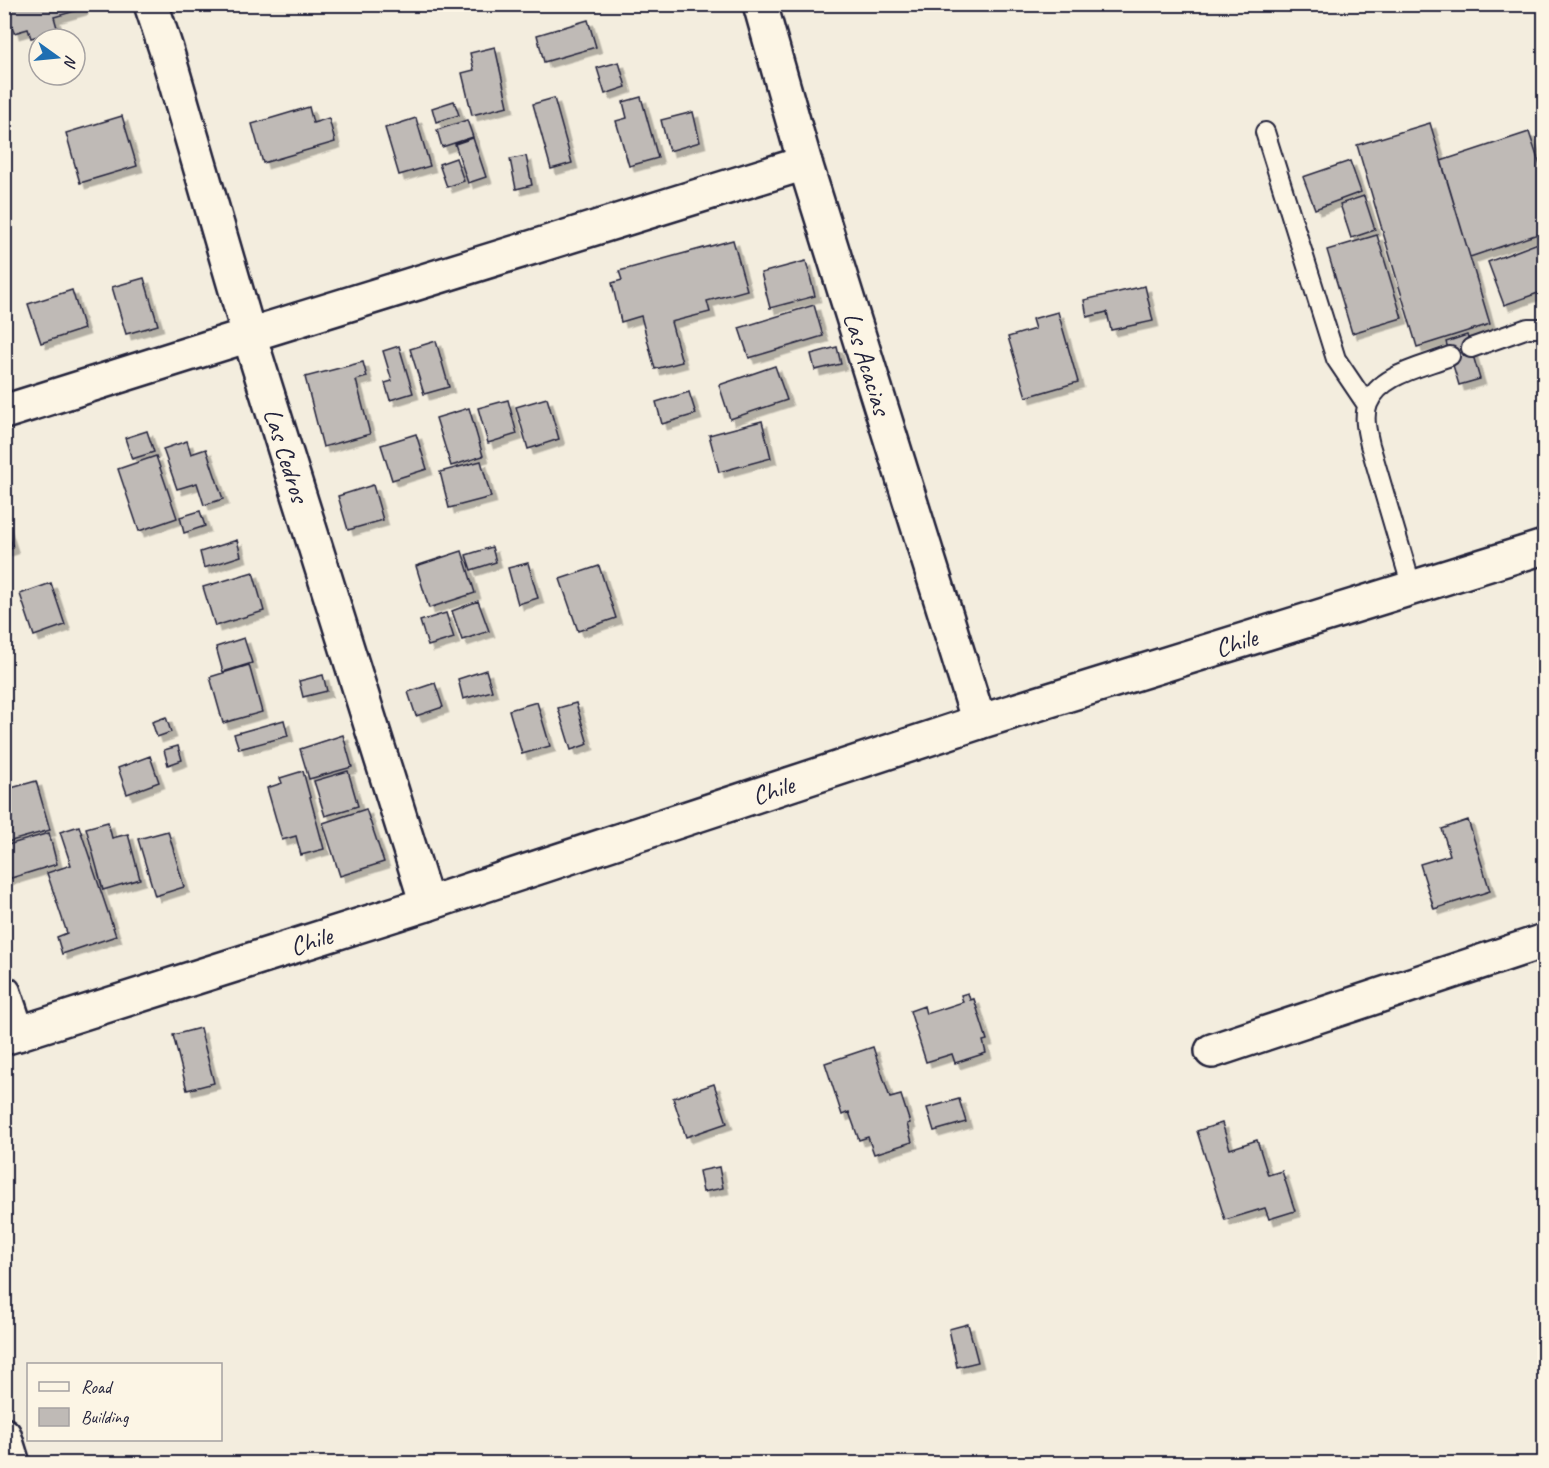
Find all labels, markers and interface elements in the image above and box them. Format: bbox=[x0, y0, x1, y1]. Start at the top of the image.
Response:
north arrow bbox=[27, 27, 87, 87]
text: N bbox=[59, 53, 81, 71]
street label: Las Acacias bbox=[836, 308, 899, 420]
street label: Las Cedros bbox=[256, 404, 317, 508]
street label: Chile bbox=[1211, 620, 1262, 664]
street label: Chile bbox=[748, 767, 800, 812]
street label: Chile bbox=[286, 918, 337, 963]
legend bbox=[27, 1363, 222, 1441]
text: Road bbox=[81, 1376, 114, 1398]
text: Building bbox=[81, 1406, 130, 1428]

